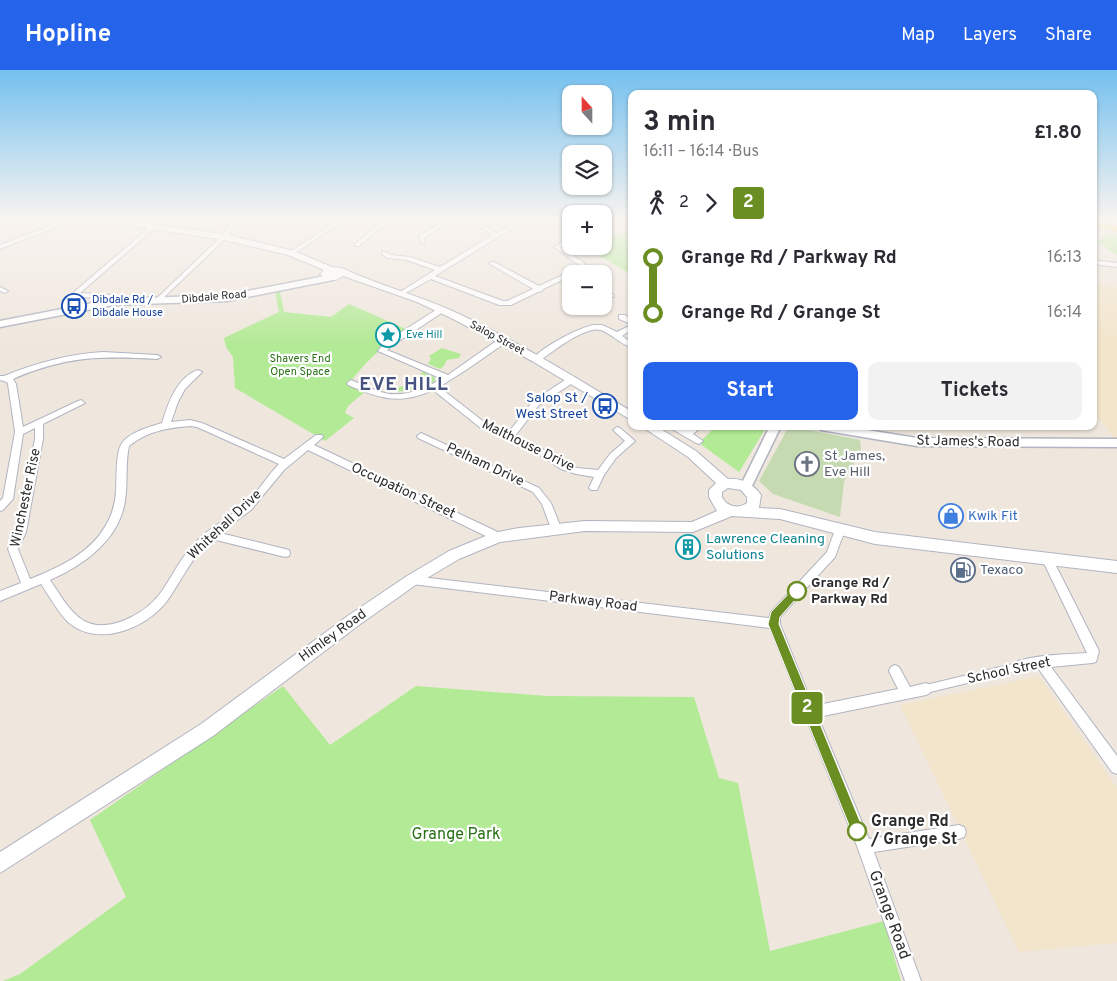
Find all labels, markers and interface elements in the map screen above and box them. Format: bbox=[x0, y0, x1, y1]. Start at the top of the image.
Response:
text: Hopline bbox=[25, 20, 111, 50]
text: Map bbox=[901, 24, 935, 47]
text: Layers bbox=[963, 24, 1017, 47]
text: Share bbox=[1045, 24, 1092, 47]
north arrow bbox=[562, 85, 612, 135]
map controls bbox=[562, 85, 612, 315]
text: 3 min bbox=[643, 105, 716, 141]
text: £1.80 bbox=[1034, 121, 1082, 145]
text: 16:11 – 16:14 · Bus bbox=[643, 142, 759, 162]
button: layers bbox=[562, 145, 612, 195]
icon: walk bbox=[643, 189, 671, 217]
icon: forward bbox=[697, 189, 725, 217]
text: 2 bbox=[743, 191, 754, 214]
text: 2 bbox=[679, 193, 689, 213]
button: + bbox=[562, 205, 612, 255]
text: Grange Rd / Parkway Rd bbox=[681, 246, 897, 270]
text: 16:13 bbox=[1047, 248, 1082, 268]
button: − bbox=[562, 265, 612, 315]
street label: Dibdale Road bbox=[181, 287, 247, 307]
bus stop icon: Dibdale Rd / Dibdale House bbox=[61, 293, 87, 319]
place label: Dibdale Rd / Dibdale House bbox=[92, 293, 163, 320]
text: Grange Rd / Grange St bbox=[681, 301, 880, 325]
text: 16:14 bbox=[1047, 303, 1082, 323]
street label: Salop Street bbox=[467, 318, 527, 358]
place icon: Eve Hill bbox=[375, 322, 401, 348]
place label: Eve Hill bbox=[406, 328, 442, 342]
park label: Shavers End Open Space bbox=[269, 352, 331, 379]
button: Start bbox=[643, 362, 858, 420]
button: Tickets bbox=[868, 362, 1082, 420]
district label: EVE HILL bbox=[359, 373, 449, 397]
place label: Salop St / West Street bbox=[516, 390, 588, 423]
bus stop icon: Salop St / West Street bbox=[592, 393, 618, 419]
street label: Malthouse Drive bbox=[479, 416, 577, 476]
street label: St James's Road bbox=[916, 433, 1020, 451]
street label: Pelham Drive bbox=[443, 440, 527, 490]
street label: Winchester Rise bbox=[7, 447, 45, 549]
place label: St James, Eve Hill bbox=[824, 448, 885, 481]
church icon: St James, Eve Hill bbox=[794, 451, 820, 477]
street label: Occupation Street bbox=[348, 459, 458, 523]
street label: Whitehall Drive bbox=[184, 486, 266, 564]
shop icon: Kwik Fit bbox=[938, 503, 964, 529]
place label: Kwik Fit bbox=[968, 508, 1018, 525]
place label: Lawrence Cleaning Solutions bbox=[706, 531, 825, 564]
building icon: Lawrence Cleaning Solutions bbox=[675, 534, 701, 560]
fuel station icon: Texaco bbox=[950, 557, 976, 583]
place label: Texaco bbox=[980, 562, 1024, 579]
place label: Grange Rd / Parkway Rd bbox=[811, 575, 890, 608]
marker: Grange Rd / Parkway Rd bbox=[787, 581, 807, 601]
street label: Parkway Road bbox=[548, 588, 638, 616]
street label: Himley Road bbox=[296, 606, 370, 666]
street label: School Street bbox=[966, 654, 1052, 688]
line badge: 2 bbox=[791, 692, 823, 724]
text: 2 bbox=[801, 696, 813, 719]
place label: Grange Rd / Grange St bbox=[870, 812, 957, 850]
marker: Grange Rd / Grange St bbox=[847, 821, 867, 841]
park label: Grange Park bbox=[411, 825, 501, 845]
street label: Grange Road bbox=[864, 868, 914, 962]

